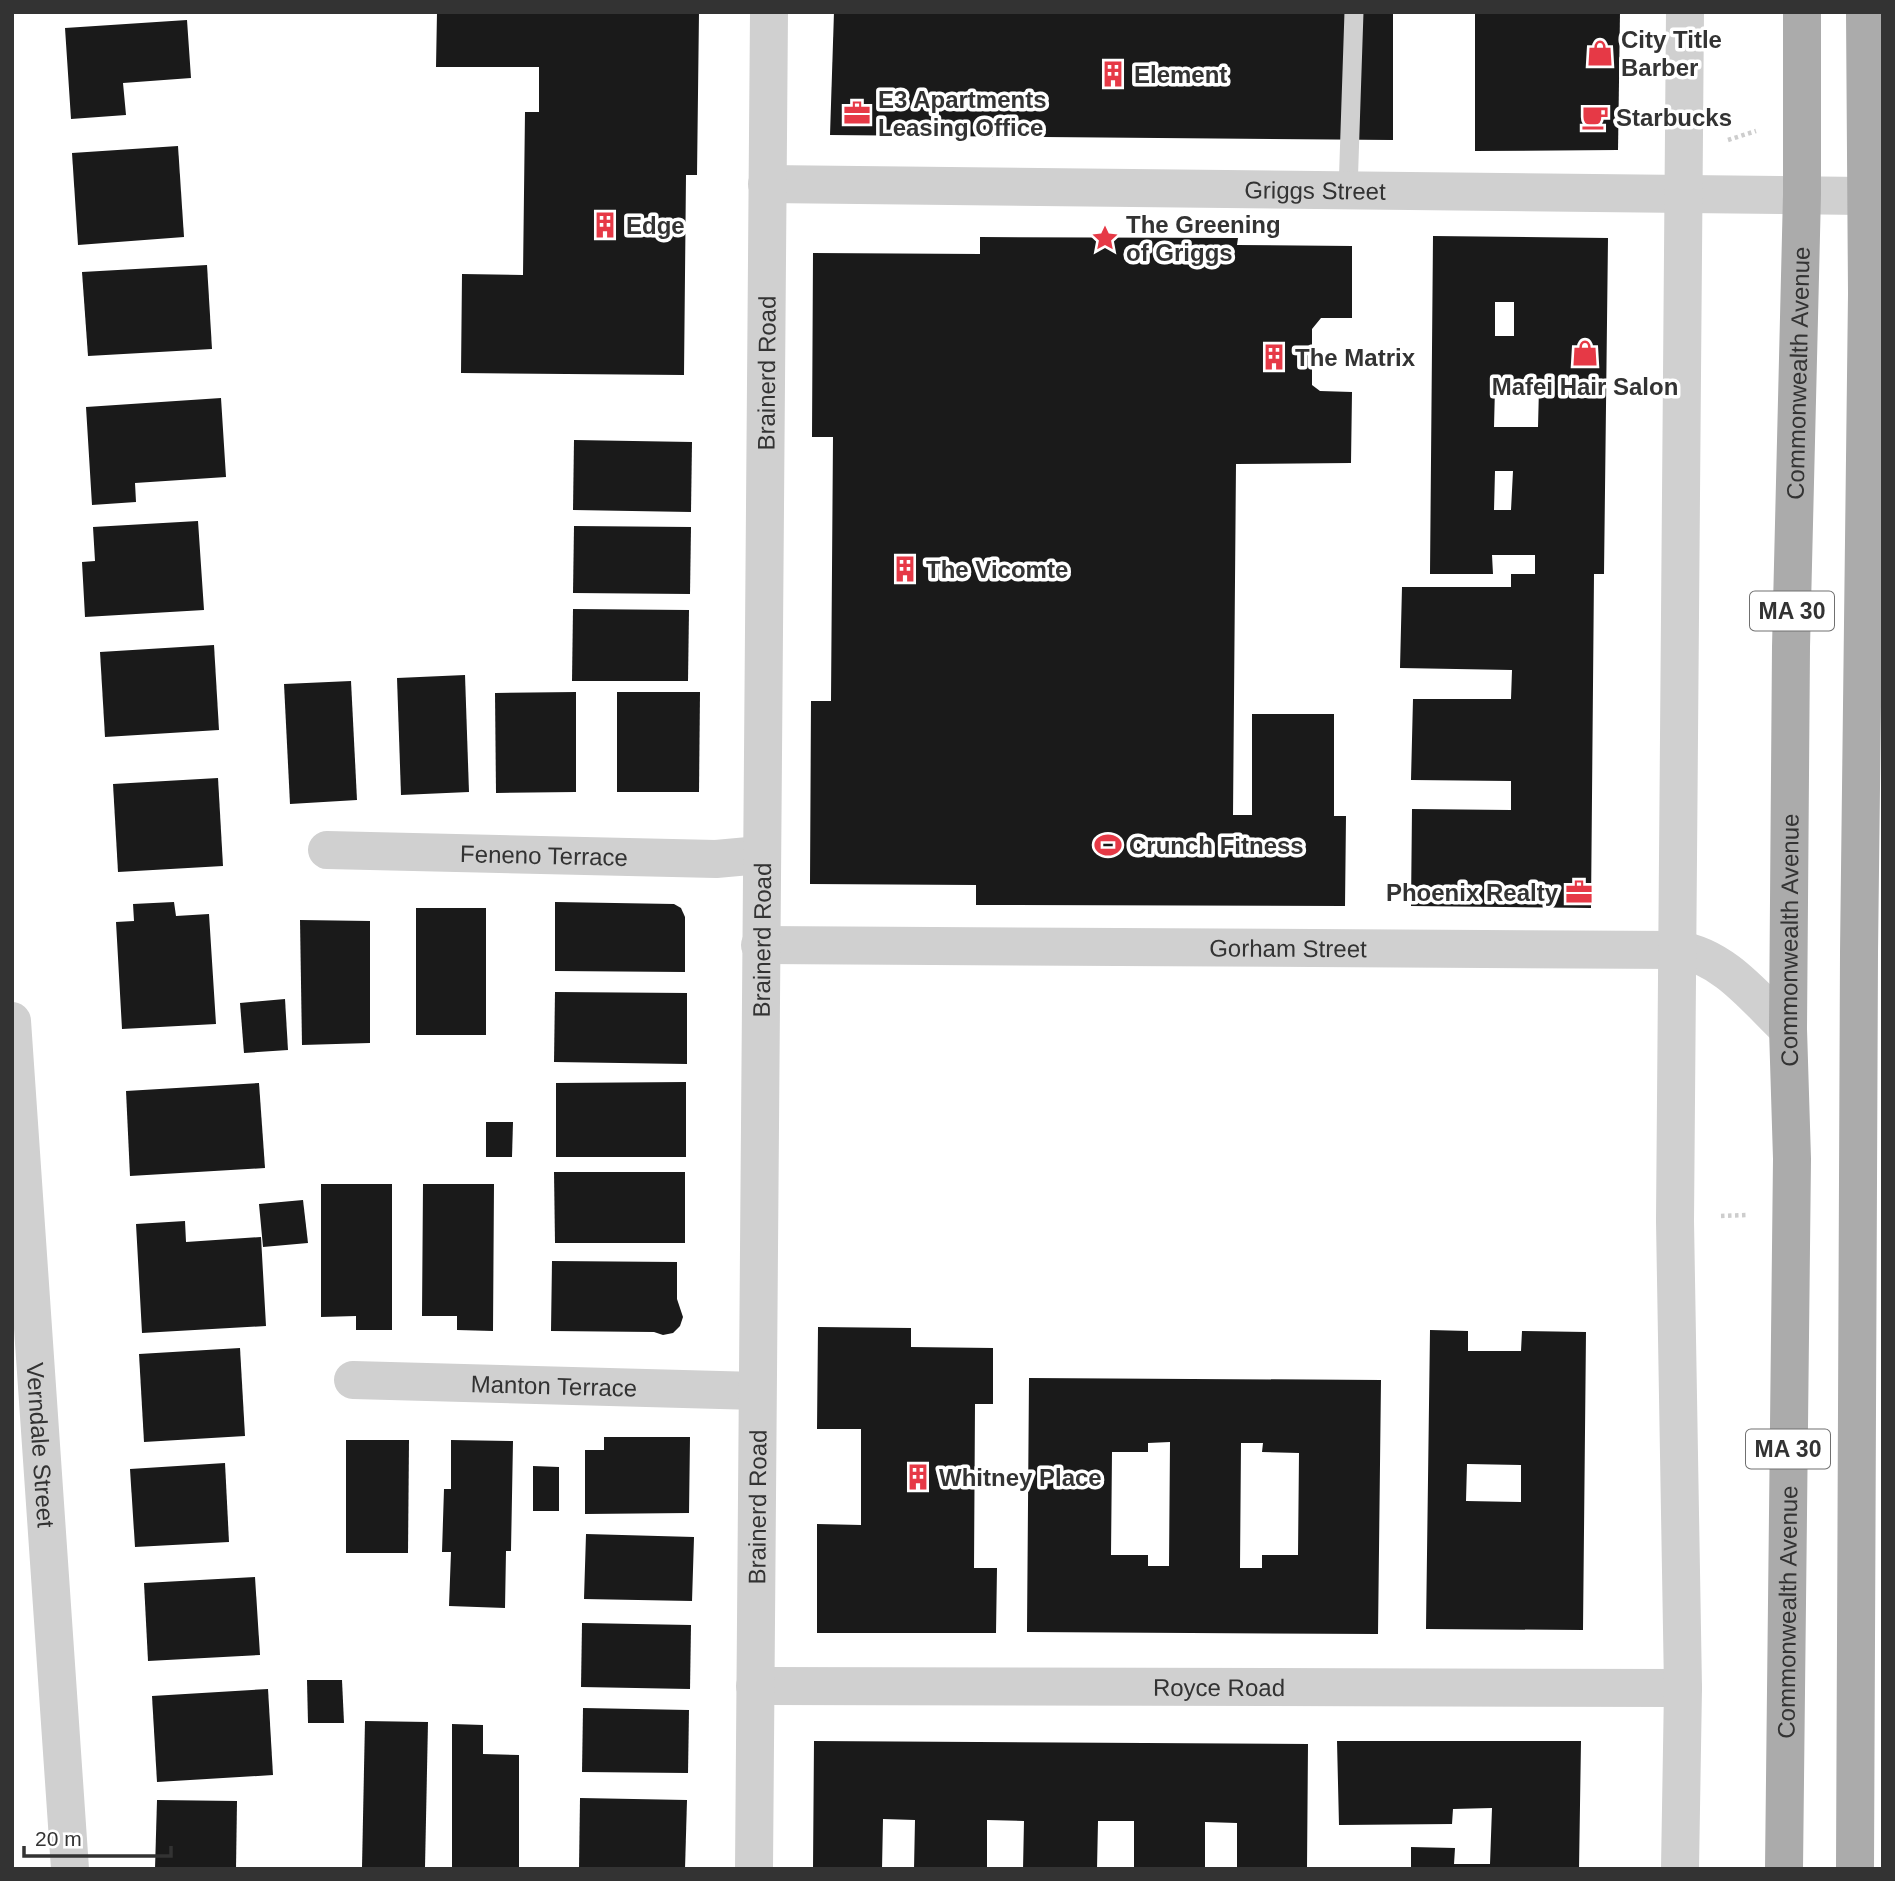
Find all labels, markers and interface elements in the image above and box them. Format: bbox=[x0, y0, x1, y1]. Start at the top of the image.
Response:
place label: City Title Barber bbox=[1621, 26, 1722, 81]
shop icon: City Title Barber bbox=[1585, 38, 1615, 68]
building icon: Element bbox=[1098, 59, 1128, 89]
place label: Element bbox=[1134, 61, 1227, 88]
place label: E3 Apartments Leasing Office bbox=[878, 86, 1047, 141]
office icon: E3 Apartments Leasing Office bbox=[842, 98, 872, 128]
cafe icon: Starbucks bbox=[1580, 102, 1610, 132]
place label: Starbucks bbox=[1616, 104, 1732, 131]
street label: Griggs Street bbox=[1244, 176, 1386, 204]
building icon: Edge bbox=[590, 210, 620, 240]
place label: The Greening of Griggs bbox=[1126, 211, 1281, 266]
place label: Edge bbox=[626, 212, 685, 239]
place icon: The Greening of Griggs bbox=[1090, 223, 1120, 253]
street label: Commonwealth Avenue bbox=[1781, 246, 1814, 500]
street label: Brainerd Road bbox=[752, 295, 780, 451]
shop icon: Mafei Hair Salon bbox=[1570, 338, 1600, 368]
building icon: The Matrix bbox=[1259, 342, 1289, 372]
place label: The Matrix bbox=[1295, 344, 1416, 371]
place label: Mafei Hair Salon bbox=[1492, 373, 1678, 400]
building icon: The Vicomte bbox=[890, 554, 920, 584]
place label: The Vicomte bbox=[926, 556, 1068, 583]
road number: MA 30 bbox=[1750, 592, 1834, 631]
street label: Commonwealth Avenue bbox=[1774, 813, 1803, 1067]
sports icon: Crunch Fitness bbox=[1093, 830, 1123, 860]
place label: Crunch Fitness bbox=[1129, 832, 1304, 859]
street label: Feneno Terrace bbox=[460, 840, 628, 870]
street label: Brainerd Road bbox=[747, 862, 776, 1018]
office icon: Phoenix Realty bbox=[1564, 877, 1594, 907]
place label: Phoenix Realty bbox=[1386, 879, 1559, 906]
street label: Gorham Street bbox=[1209, 934, 1367, 962]
street label: Verndale Street bbox=[22, 1361, 60, 1529]
street label: Manton Terrace bbox=[470, 1370, 637, 1401]
street label: Brainerd Road bbox=[743, 1429, 771, 1585]
road number: MA 30 bbox=[1746, 1430, 1830, 1468]
building icon: Whitney Place bbox=[903, 1462, 933, 1492]
place label: Whitney Place bbox=[939, 1464, 1102, 1491]
street label: Commonwealth Avenue bbox=[1772, 1485, 1802, 1739]
street label: Royce Road bbox=[1153, 1673, 1285, 1701]
scale bar bbox=[24, 1814, 172, 1858]
text: 20 m bbox=[35, 1827, 82, 1850]

